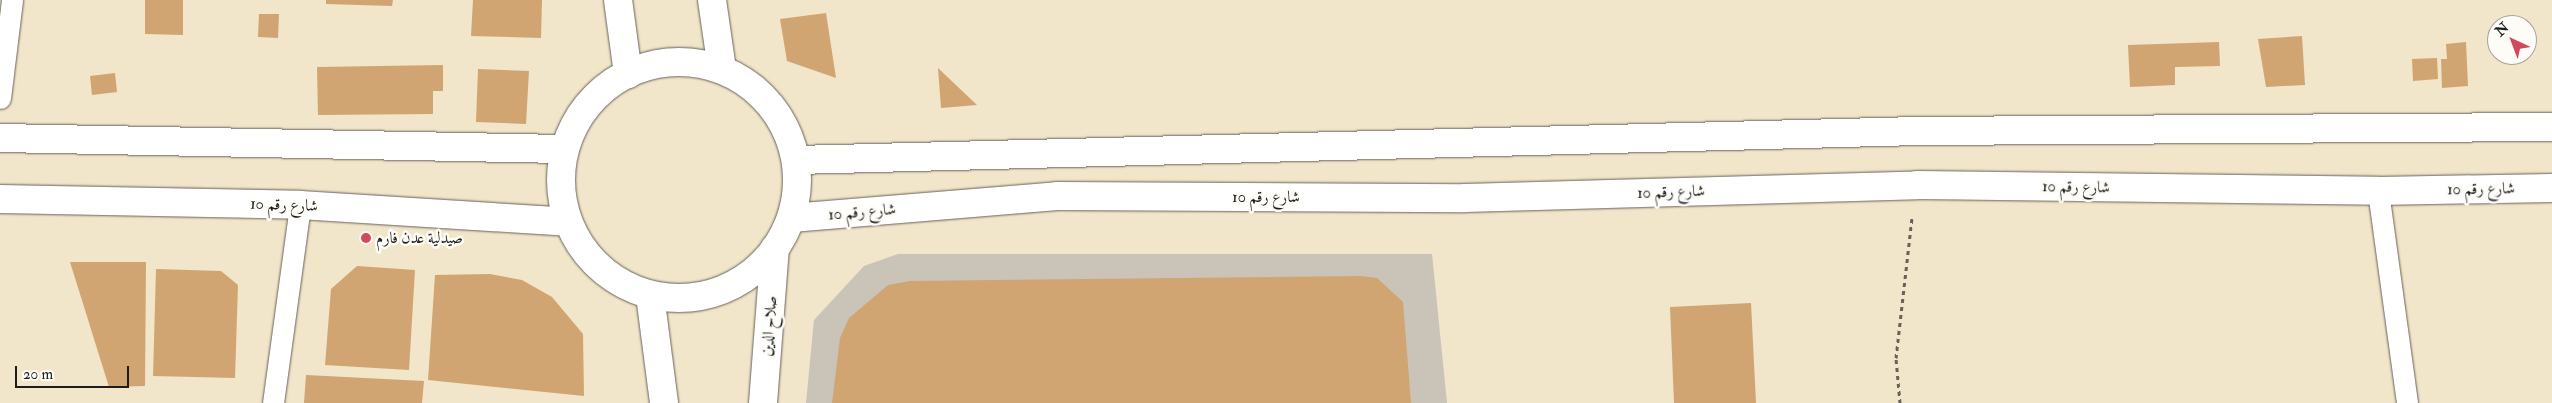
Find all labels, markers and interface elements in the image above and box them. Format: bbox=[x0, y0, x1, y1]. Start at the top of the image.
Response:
north arrow bbox=[2487, 15, 2537, 65]
text: N bbox=[2492, 19, 2512, 40]
street label: شارع رقم 10 bbox=[2042, 177, 2110, 197]
street label: شارع رقم 10 bbox=[2447, 179, 2515, 199]
street label: شارع رقم 10 bbox=[1637, 181, 1705, 203]
street label: شارع رقم 10 bbox=[1232, 187, 1300, 207]
street label: شارع رقم 10 bbox=[250, 194, 318, 216]
street label: شارع رقم 10 bbox=[827, 199, 897, 225]
place label: صيدلية عدن فارم bbox=[376, 228, 463, 248]
marker: صيدلية عدن فارم bbox=[360, 232, 372, 244]
street label: صلاح الدين bbox=[757, 295, 781, 357]
scale bar bbox=[18, 356, 131, 388]
text: 20 m bbox=[23, 365, 53, 384]

